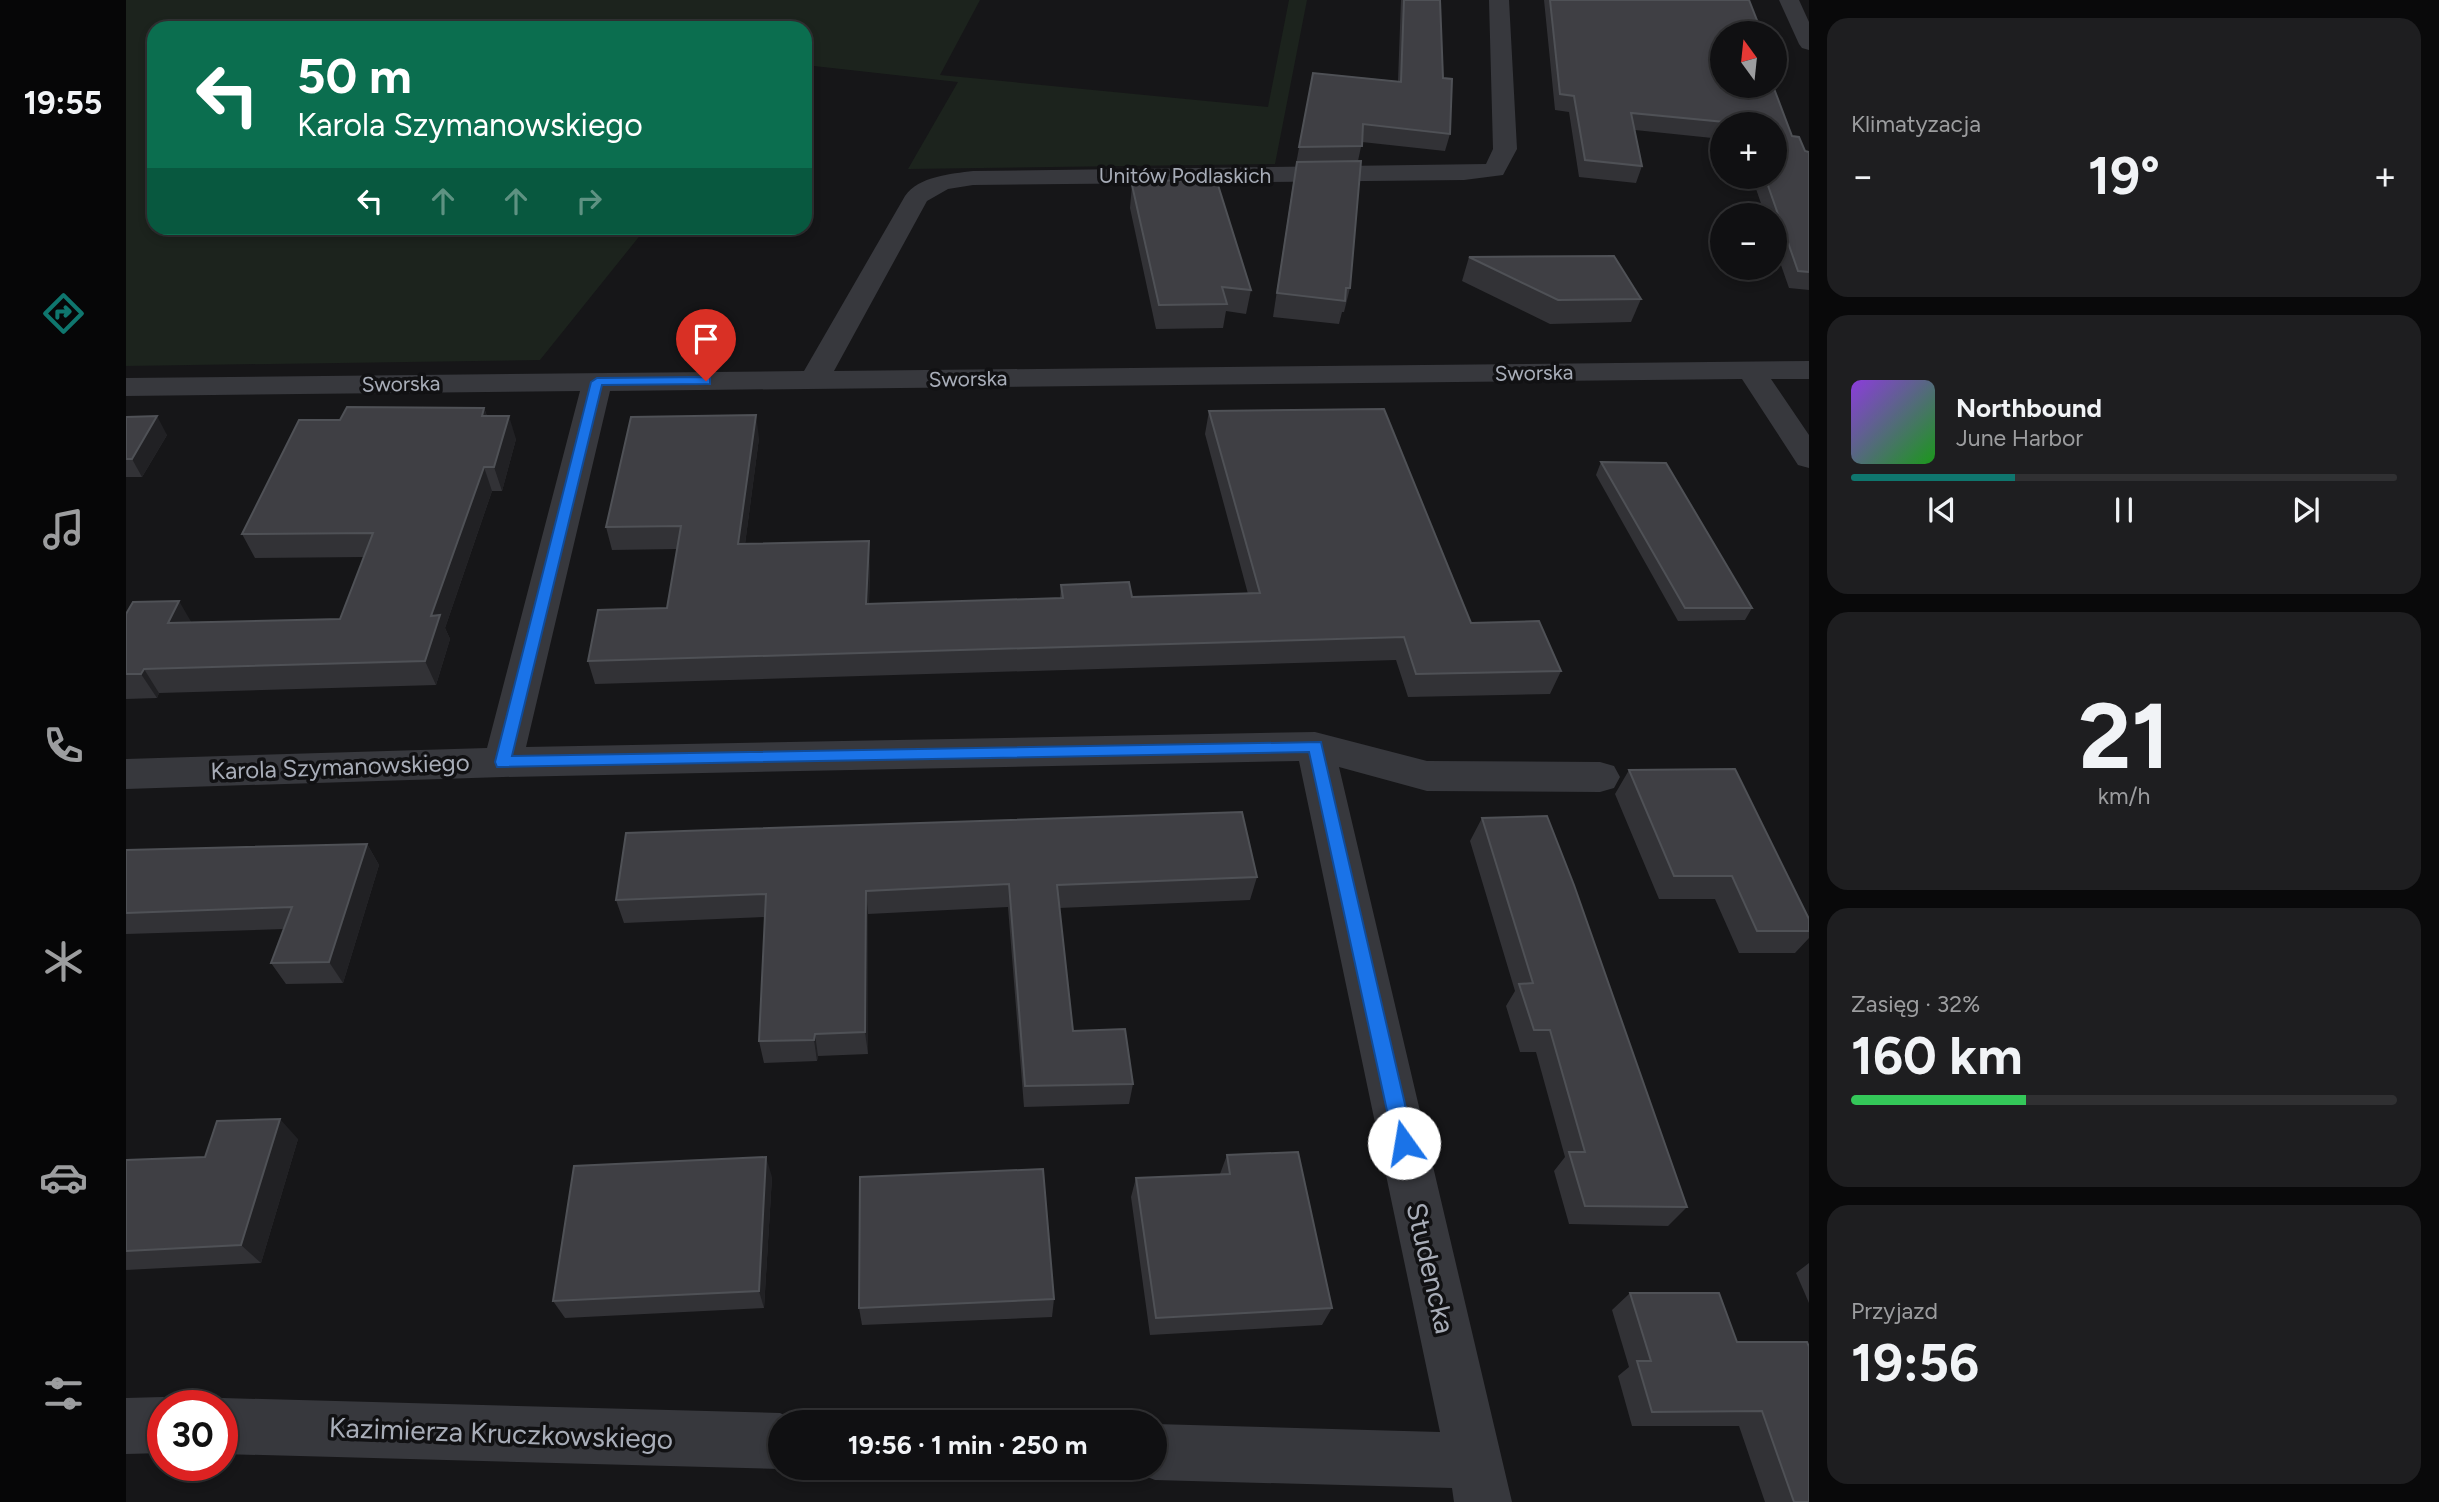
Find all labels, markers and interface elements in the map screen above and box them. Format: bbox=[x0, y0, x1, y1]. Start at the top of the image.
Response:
north arrow bbox=[1710, 21, 1787, 98]
map controls bbox=[1710, 21, 1787, 280]
text: 50 m bbox=[297, 46, 412, 105]
icon: left bbox=[182, 49, 273, 140]
text: 19:55 bbox=[24, 84, 102, 122]
text: Karola Szymanowskiego bbox=[297, 106, 643, 144]
text: Klimatyzacja bbox=[1851, 110, 1981, 138]
button: + bbox=[1710, 112, 1787, 189]
text: 19° bbox=[2088, 145, 2160, 207]
text: − bbox=[1851, 153, 1875, 199]
text: + bbox=[2373, 153, 2397, 199]
street label: Unitów Podlaskich bbox=[1099, 163, 1271, 188]
icon: left bbox=[351, 182, 389, 220]
icon: ahead bbox=[424, 182, 462, 220]
icon: ahead bbox=[497, 182, 535, 220]
icon: right bbox=[570, 182, 608, 220]
button: − bbox=[1710, 203, 1787, 280]
icon: directions bbox=[39, 289, 88, 338]
pin bbox=[676, 309, 736, 381]
icon: arrive bbox=[687, 320, 725, 358]
street label: Sworska bbox=[1494, 359, 1574, 386]
street label: Sworska bbox=[928, 365, 1008, 392]
street label: Sworska bbox=[361, 370, 441, 397]
text: Northbound bbox=[1956, 392, 2102, 424]
text: June Harbor bbox=[1956, 424, 2083, 452]
icon: previous bbox=[1923, 491, 1961, 529]
icon: pause bbox=[2105, 491, 2143, 529]
icon: next bbox=[2287, 491, 2325, 529]
icon: music bbox=[39, 505, 88, 554]
text: 21 bbox=[2078, 682, 2170, 791]
icon: phone bbox=[39, 721, 88, 770]
street label: Karola Szymanowskiego bbox=[210, 747, 470, 786]
text: km/h bbox=[2098, 782, 2150, 810]
icon: climate bbox=[39, 937, 88, 986]
text: Zasięg · 32% bbox=[1851, 990, 1980, 1018]
text: 160 km bbox=[1851, 1025, 2023, 1087]
position arrow bbox=[1367, 1106, 1441, 1180]
icon: car bbox=[39, 1153, 88, 1202]
street label: Studencka bbox=[1399, 1199, 1463, 1337]
text: Przyjazd bbox=[1851, 1297, 1938, 1325]
text: 19:56 bbox=[1851, 1332, 1979, 1394]
icon: filters bbox=[39, 1369, 88, 1418]
speed limit sign: 30 bbox=[147, 1390, 238, 1481]
street label: Kazimierza Kruczkowskiego bbox=[328, 1410, 674, 1456]
text: 19:56 · 1 min · 250 m bbox=[848, 1429, 1087, 1461]

